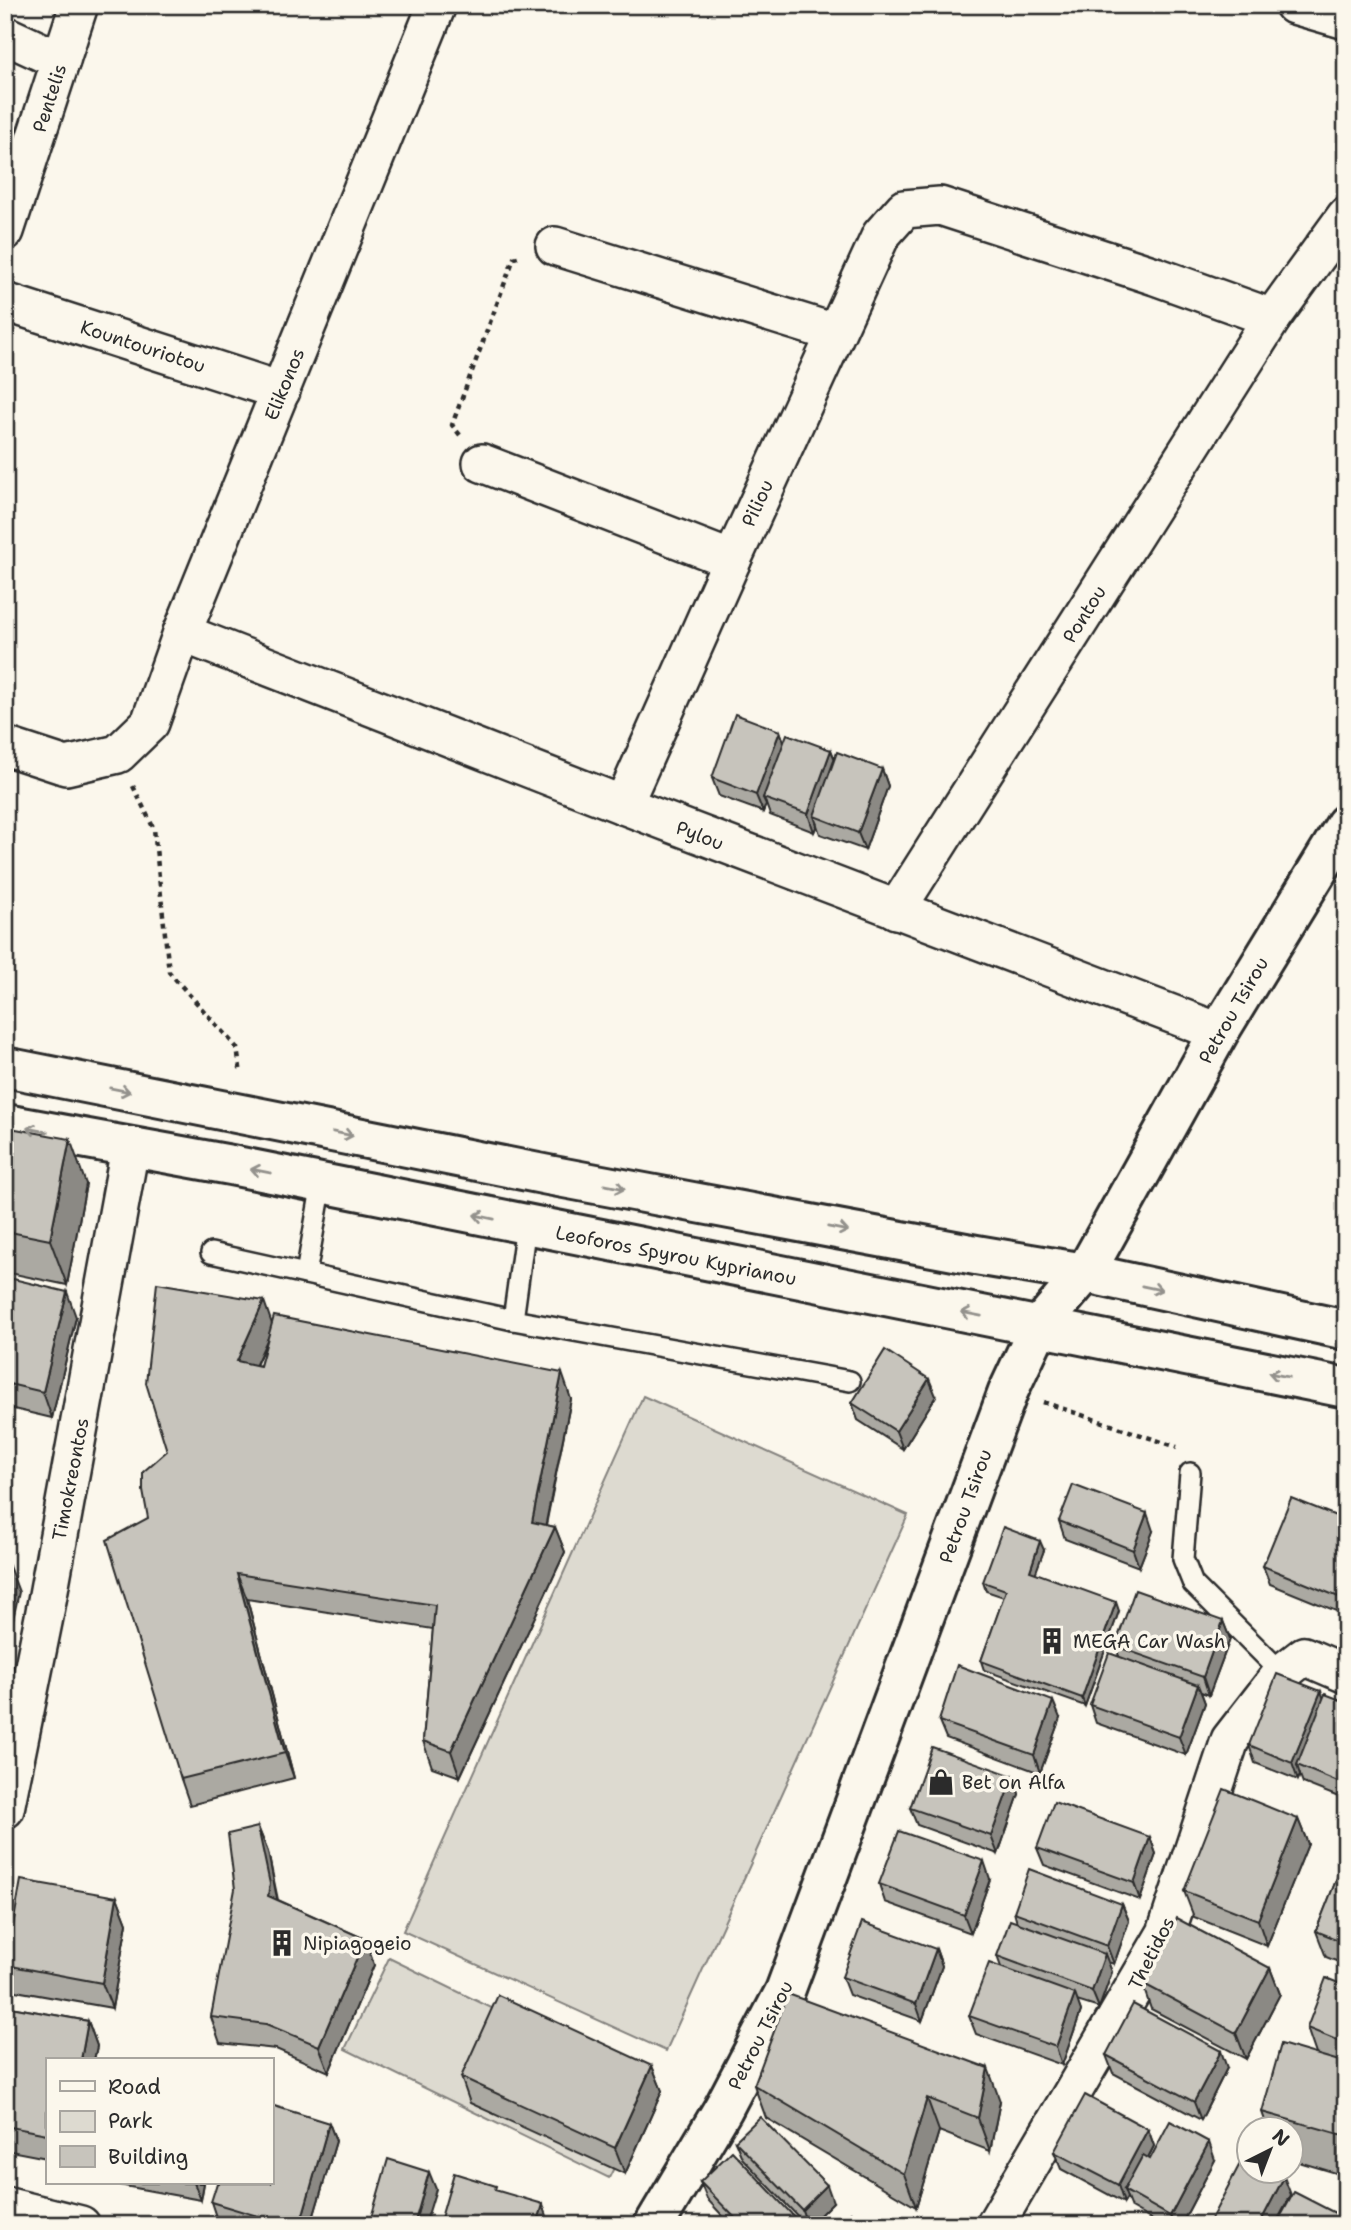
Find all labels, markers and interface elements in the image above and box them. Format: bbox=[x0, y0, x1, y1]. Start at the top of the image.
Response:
street label: Pentelis bbox=[27, 61, 72, 136]
street label: Kountouriotou bbox=[77, 314, 209, 378]
street label: Elikonos bbox=[259, 344, 310, 424]
street label: Piliou bbox=[736, 476, 779, 531]
street label: Pontou bbox=[1057, 581, 1112, 648]
street label: Pylou bbox=[672, 815, 727, 856]
street label: Petrou Tsirou bbox=[1193, 952, 1274, 1068]
one-way arrow bbox=[108, 1083, 131, 1097]
one-way arrow bbox=[26, 1123, 49, 1136]
one-way arrow bbox=[331, 1127, 354, 1141]
one-way arrow bbox=[250, 1164, 273, 1178]
one-way arrow bbox=[603, 1181, 626, 1194]
one-way arrow bbox=[473, 1209, 496, 1223]
street label: Leoforos Spyrou Kyprianou bbox=[553, 1220, 799, 1291]
one-way arrow bbox=[826, 1223, 849, 1237]
one-way arrow bbox=[1140, 1281, 1163, 1295]
one-way arrow bbox=[960, 1307, 983, 1321]
one-way arrow bbox=[1268, 1367, 1291, 1381]
street label: Timokreontos bbox=[46, 1416, 95, 1543]
street label: Petrou Tsirou bbox=[933, 1446, 998, 1567]
building icon: MEGA Car Wash bbox=[1037, 1626, 1067, 1656]
place label: MEGA Car Wash bbox=[1073, 1629, 1226, 1654]
shop icon: Bet on Alfa bbox=[926, 1767, 956, 1797]
place label: Bet on Alfa bbox=[962, 1770, 1065, 1795]
street label: Thetidos bbox=[1122, 1913, 1180, 1994]
building icon: Nipiagogeio bbox=[267, 1928, 297, 1958]
place label: Nipiagogeio bbox=[303, 1931, 412, 1956]
street label: Petrou Tsirou bbox=[722, 1976, 799, 2094]
legend bbox=[46, 2058, 273, 2184]
text: Road bbox=[108, 2073, 161, 2101]
text: Park bbox=[108, 2107, 153, 2135]
north arrow bbox=[1236, 2114, 1306, 2184]
text: N bbox=[1267, 2123, 1295, 2152]
text: Building bbox=[108, 2143, 188, 2171]

